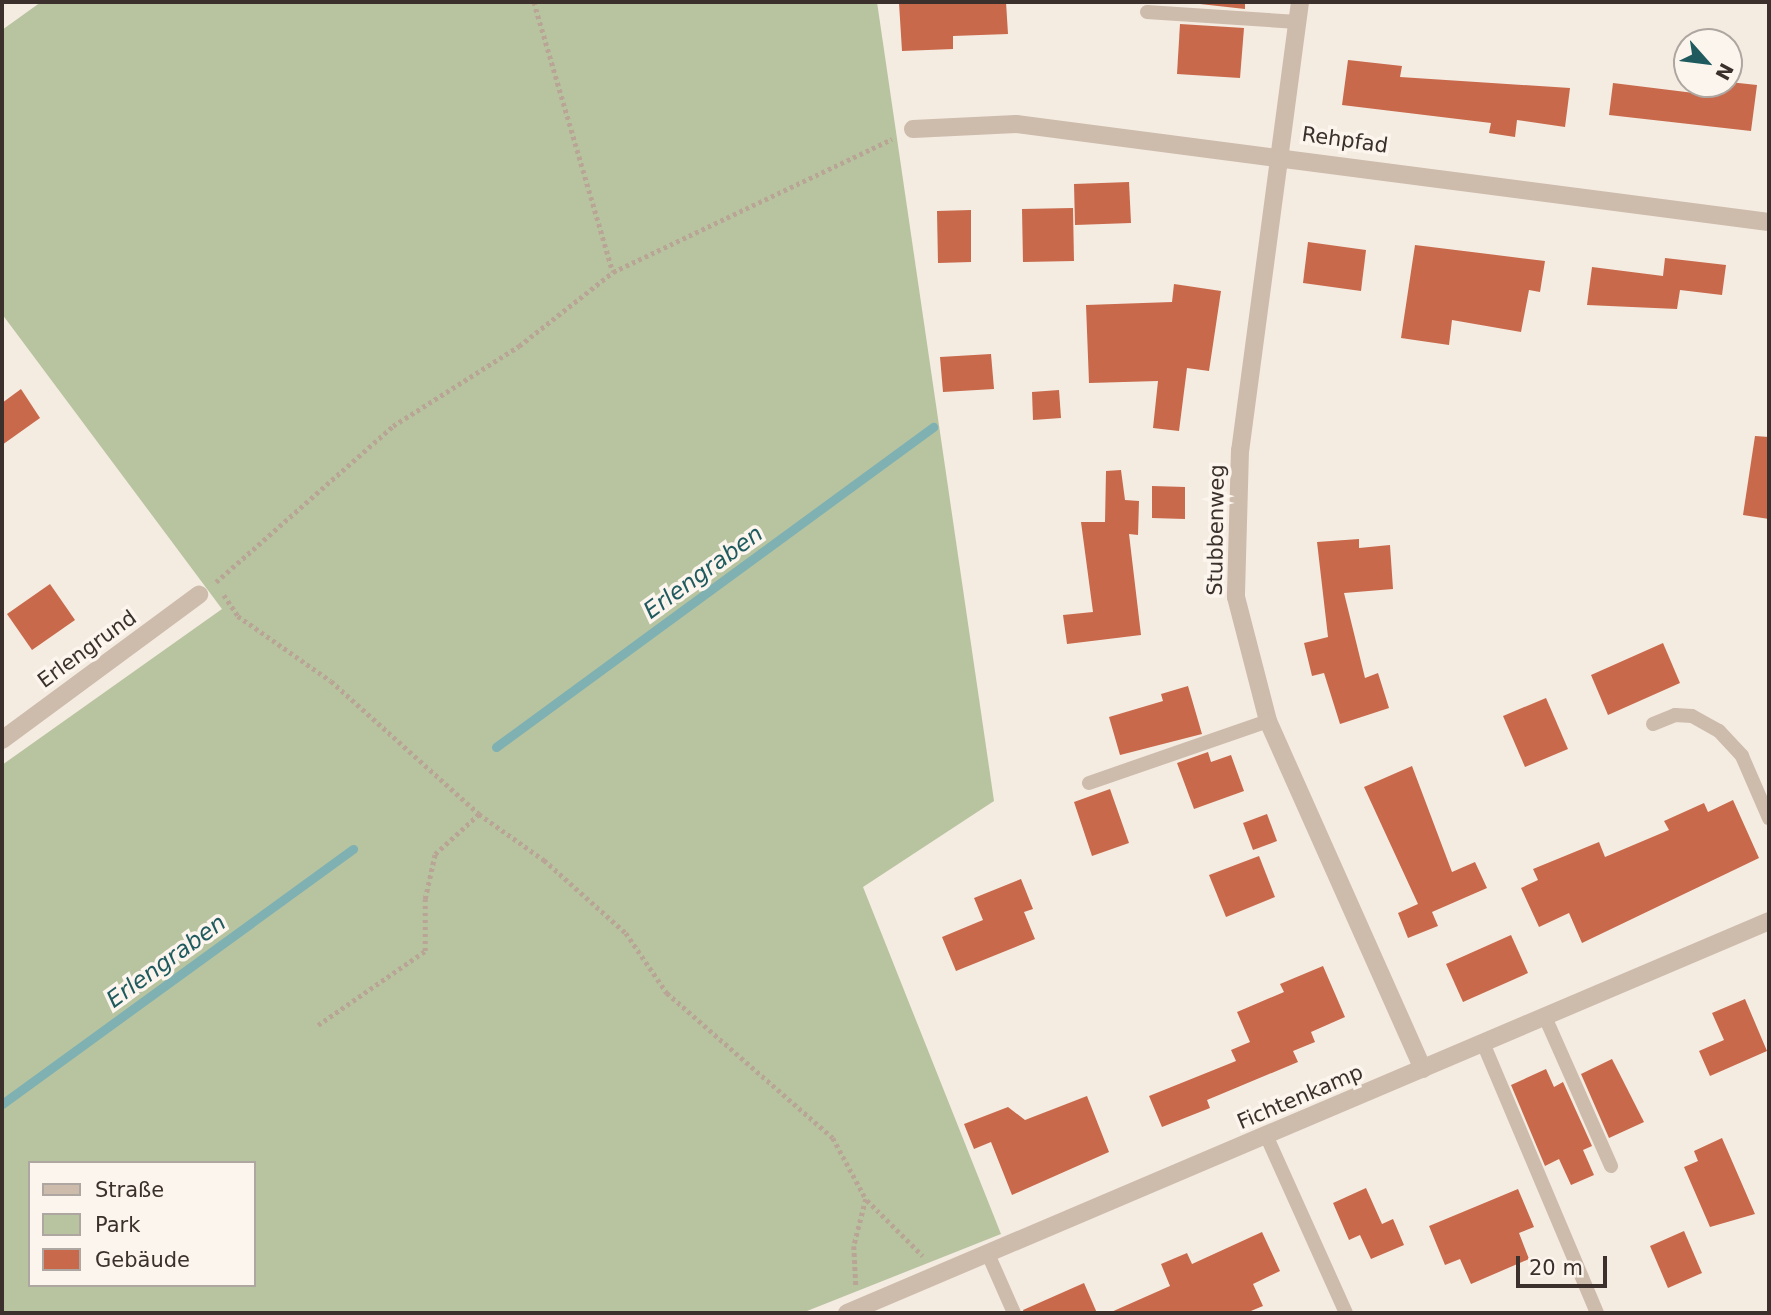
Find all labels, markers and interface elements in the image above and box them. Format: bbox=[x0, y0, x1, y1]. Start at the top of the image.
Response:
north arrow bbox=[1673, 28, 1743, 98]
text: N bbox=[1711, 60, 1738, 84]
street label: Rehpfad bbox=[1300, 121, 1390, 159]
street label: Stubbenweg bbox=[1202, 464, 1230, 596]
water label: Erlengraben bbox=[638, 520, 768, 624]
street label: Erlengrund bbox=[33, 605, 141, 693]
water label: Erlengraben bbox=[101, 909, 231, 1013]
street label: Fichtenkamp bbox=[1233, 1059, 1367, 1135]
legend bbox=[28, 1161, 256, 1287]
text: Straße bbox=[95, 1178, 164, 1202]
text: Park bbox=[95, 1213, 140, 1237]
scale bar bbox=[1519, 1242, 1610, 1286]
text: Gebäude bbox=[95, 1248, 190, 1272]
text: 20 m bbox=[1529, 1256, 1583, 1280]

